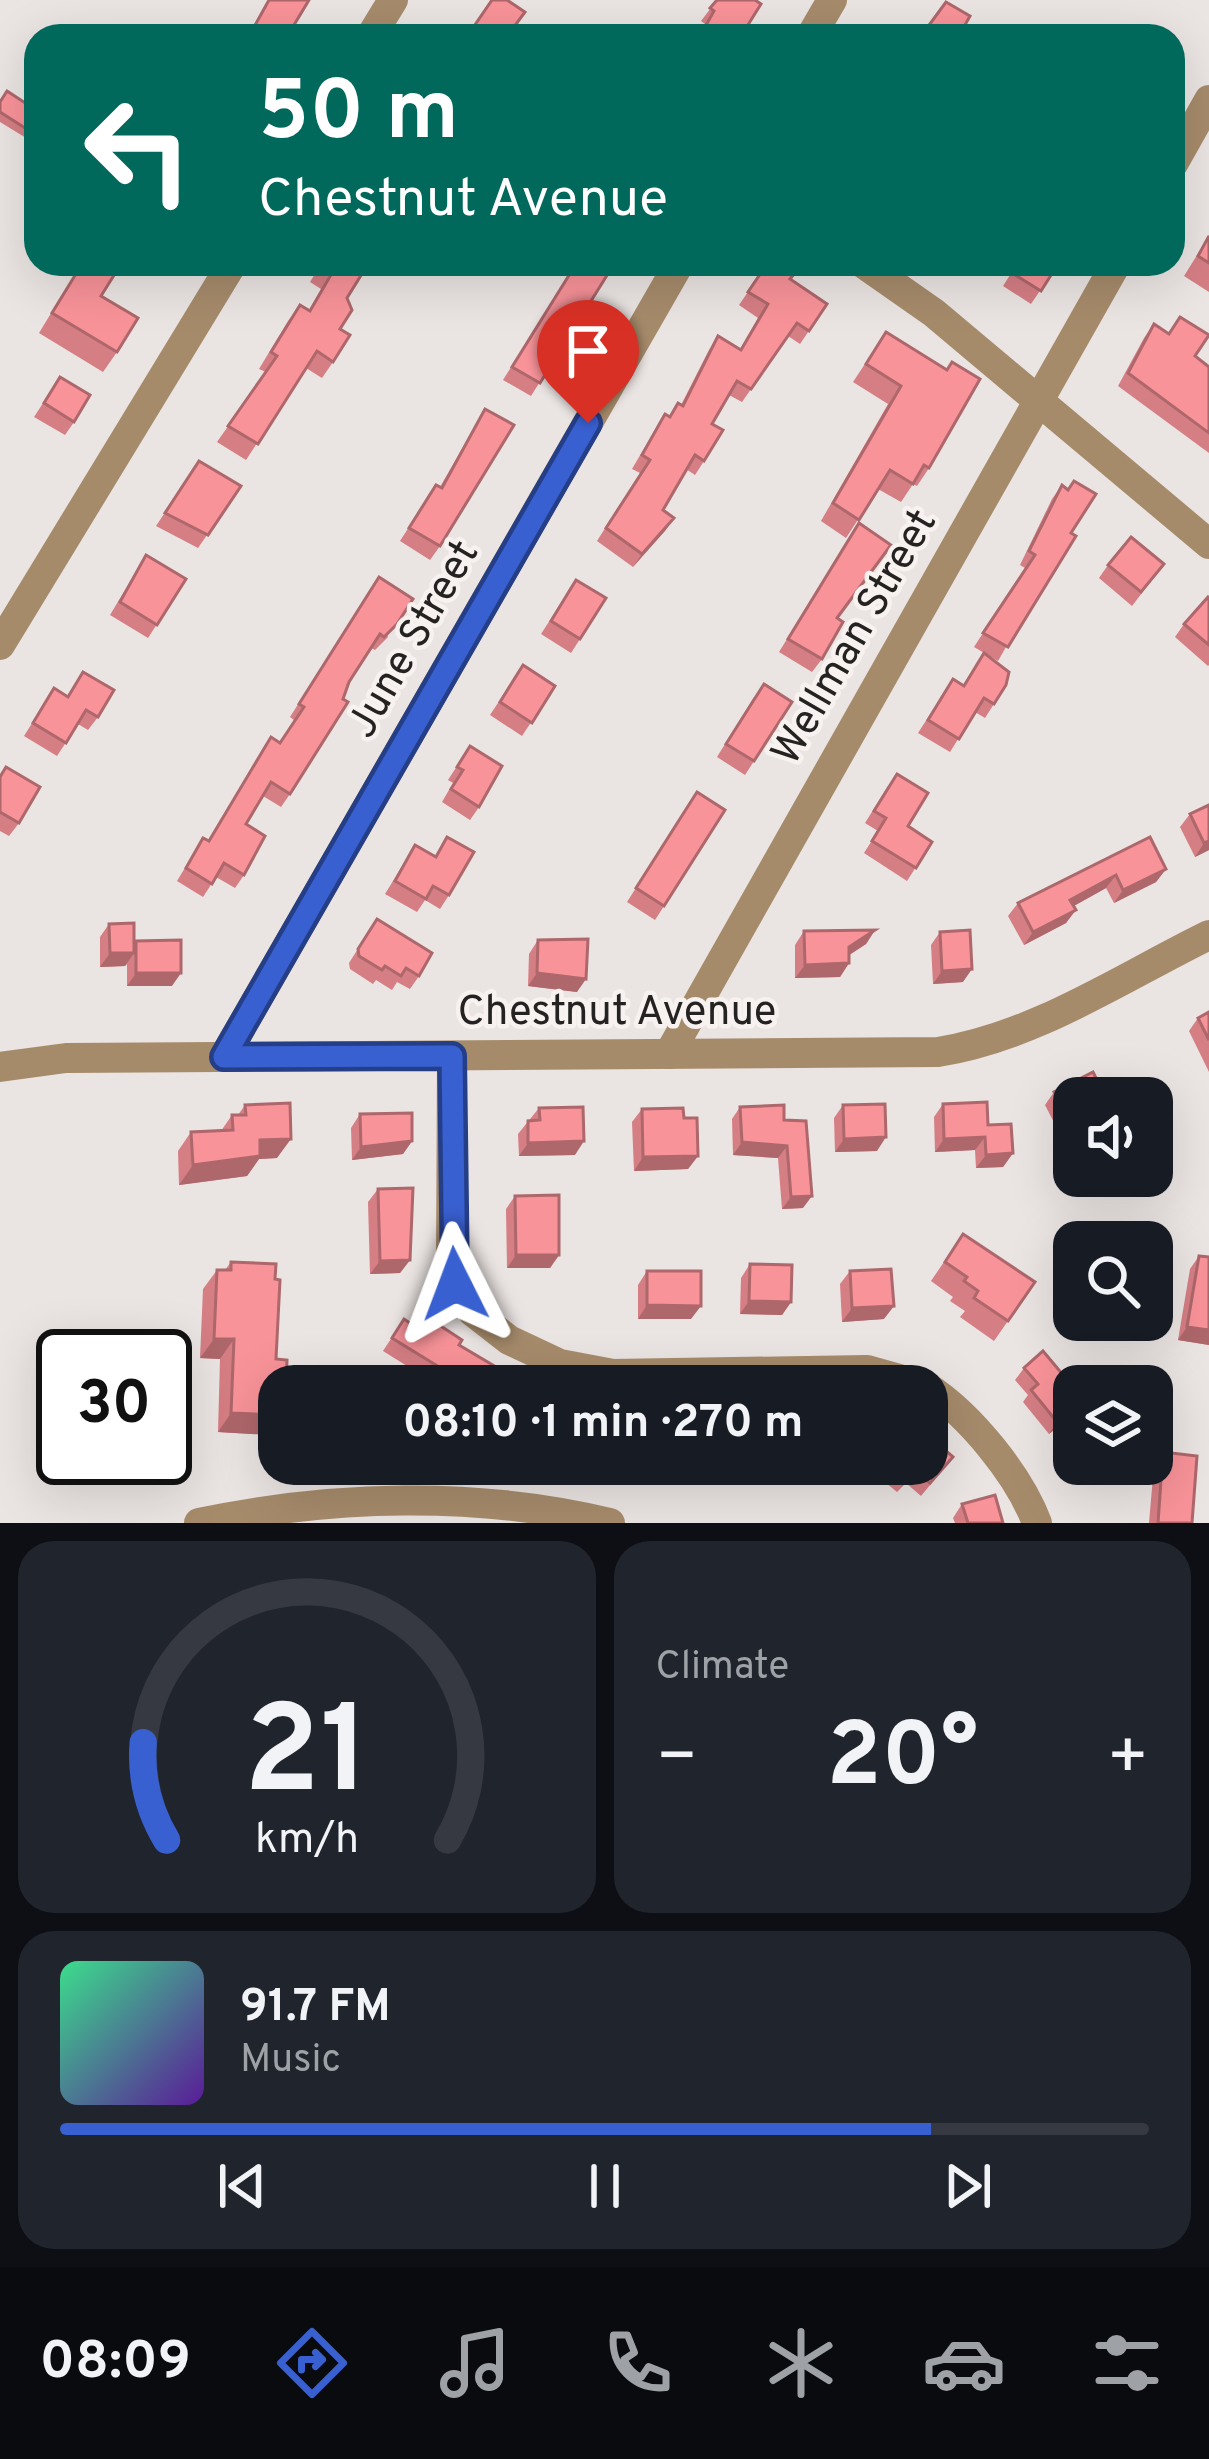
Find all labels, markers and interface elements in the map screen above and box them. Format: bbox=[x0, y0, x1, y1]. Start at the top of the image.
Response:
text: 50 m bbox=[258, 63, 459, 169]
icon: left bbox=[60, 72, 216, 228]
text: Chestnut Avenue bbox=[258, 167, 668, 236]
pin bbox=[537, 300, 639, 423]
icon: arrive bbox=[555, 318, 621, 384]
street label: Wellman Street bbox=[761, 501, 951, 775]
street label: June Street bbox=[337, 532, 493, 748]
street label: Chestnut Avenue bbox=[458, 987, 776, 1040]
map controls bbox=[1053, 1077, 1173, 1485]
button: sound bbox=[1053, 1077, 1173, 1197]
position arrow bbox=[392, 1221, 518, 1347]
button: search bbox=[1053, 1221, 1173, 1341]
speed limit sign: 30 bbox=[36, 1329, 192, 1485]
button: layers bbox=[1053, 1365, 1173, 1485]
text: 08:10 · 1 min · 270 m bbox=[403, 1396, 804, 1453]
text: Climate bbox=[656, 1644, 789, 1693]
text: 21 bbox=[244, 1679, 370, 1837]
text: 20° bbox=[826, 1704, 978, 1817]
text: − bbox=[656, 1719, 698, 1802]
text: + bbox=[1106, 1719, 1149, 1802]
text: km/h bbox=[255, 1814, 359, 1868]
text: 91.7 FM bbox=[240, 1980, 391, 2037]
text: Music bbox=[240, 2037, 341, 2086]
icon: previous bbox=[209, 2153, 275, 2219]
icon: pause bbox=[572, 2153, 638, 2219]
icon: next bbox=[935, 2153, 1001, 2219]
icon: directions bbox=[270, 2321, 354, 2405]
icon: music bbox=[433, 2321, 517, 2405]
icon: phone bbox=[596, 2321, 680, 2405]
icon: climate bbox=[759, 2321, 843, 2405]
icon: car bbox=[922, 2321, 1006, 2405]
icon: filters bbox=[1085, 2321, 1169, 2405]
text: 08:09 bbox=[40, 2329, 191, 2398]

